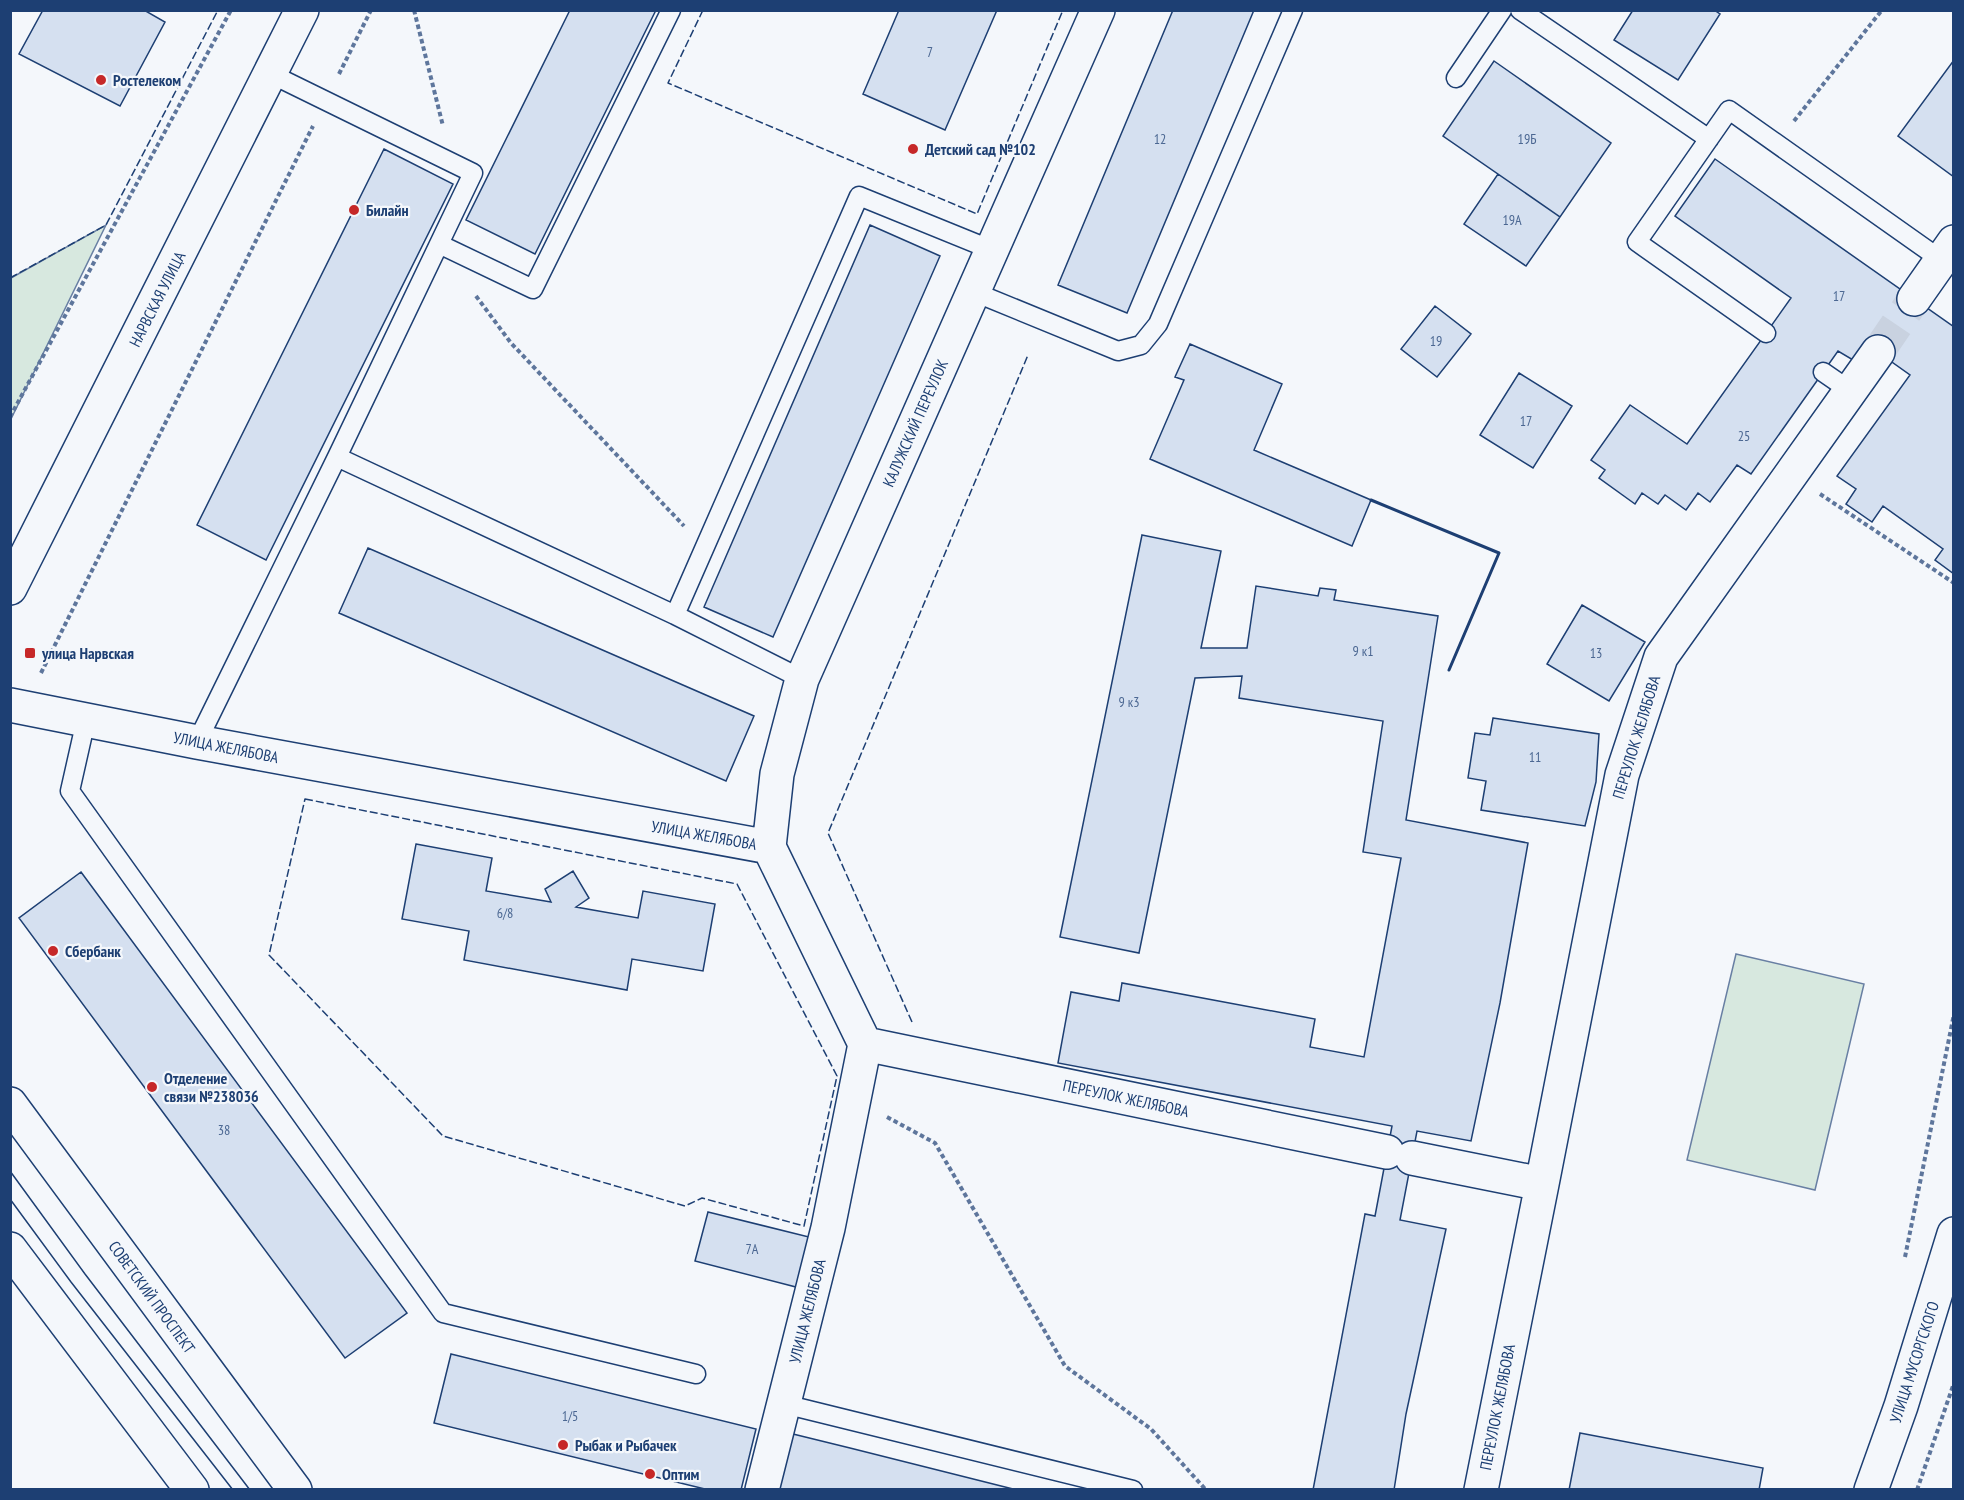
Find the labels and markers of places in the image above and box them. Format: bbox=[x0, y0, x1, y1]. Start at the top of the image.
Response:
place label: Ростелеком bbox=[113, 70, 181, 90]
marker: Ростелеком bbox=[94, 73, 108, 87]
place label: Детский сад №102 bbox=[925, 139, 1036, 159]
marker: Детский сад №102 bbox=[906, 142, 920, 156]
place label: Билайн bbox=[366, 200, 409, 220]
marker: Билайн bbox=[347, 203, 361, 217]
place label: улица Нарвская bbox=[41, 643, 134, 663]
marker: улица Нарвская bbox=[23, 646, 37, 660]
place label: Сбербанк bbox=[65, 941, 121, 961]
marker: Сбербанк bbox=[46, 944, 60, 958]
place label: Отделение связи №238036 bbox=[164, 1068, 259, 1106]
marker: Отделение связи №238036 bbox=[145, 1080, 159, 1094]
place label: Рыбак и Рыбачек bbox=[575, 1435, 677, 1455]
marker: Рыбак и Рыбачек bbox=[556, 1438, 570, 1452]
place label: Оптим bbox=[662, 1464, 700, 1484]
marker: Оптим bbox=[643, 1467, 657, 1481]

